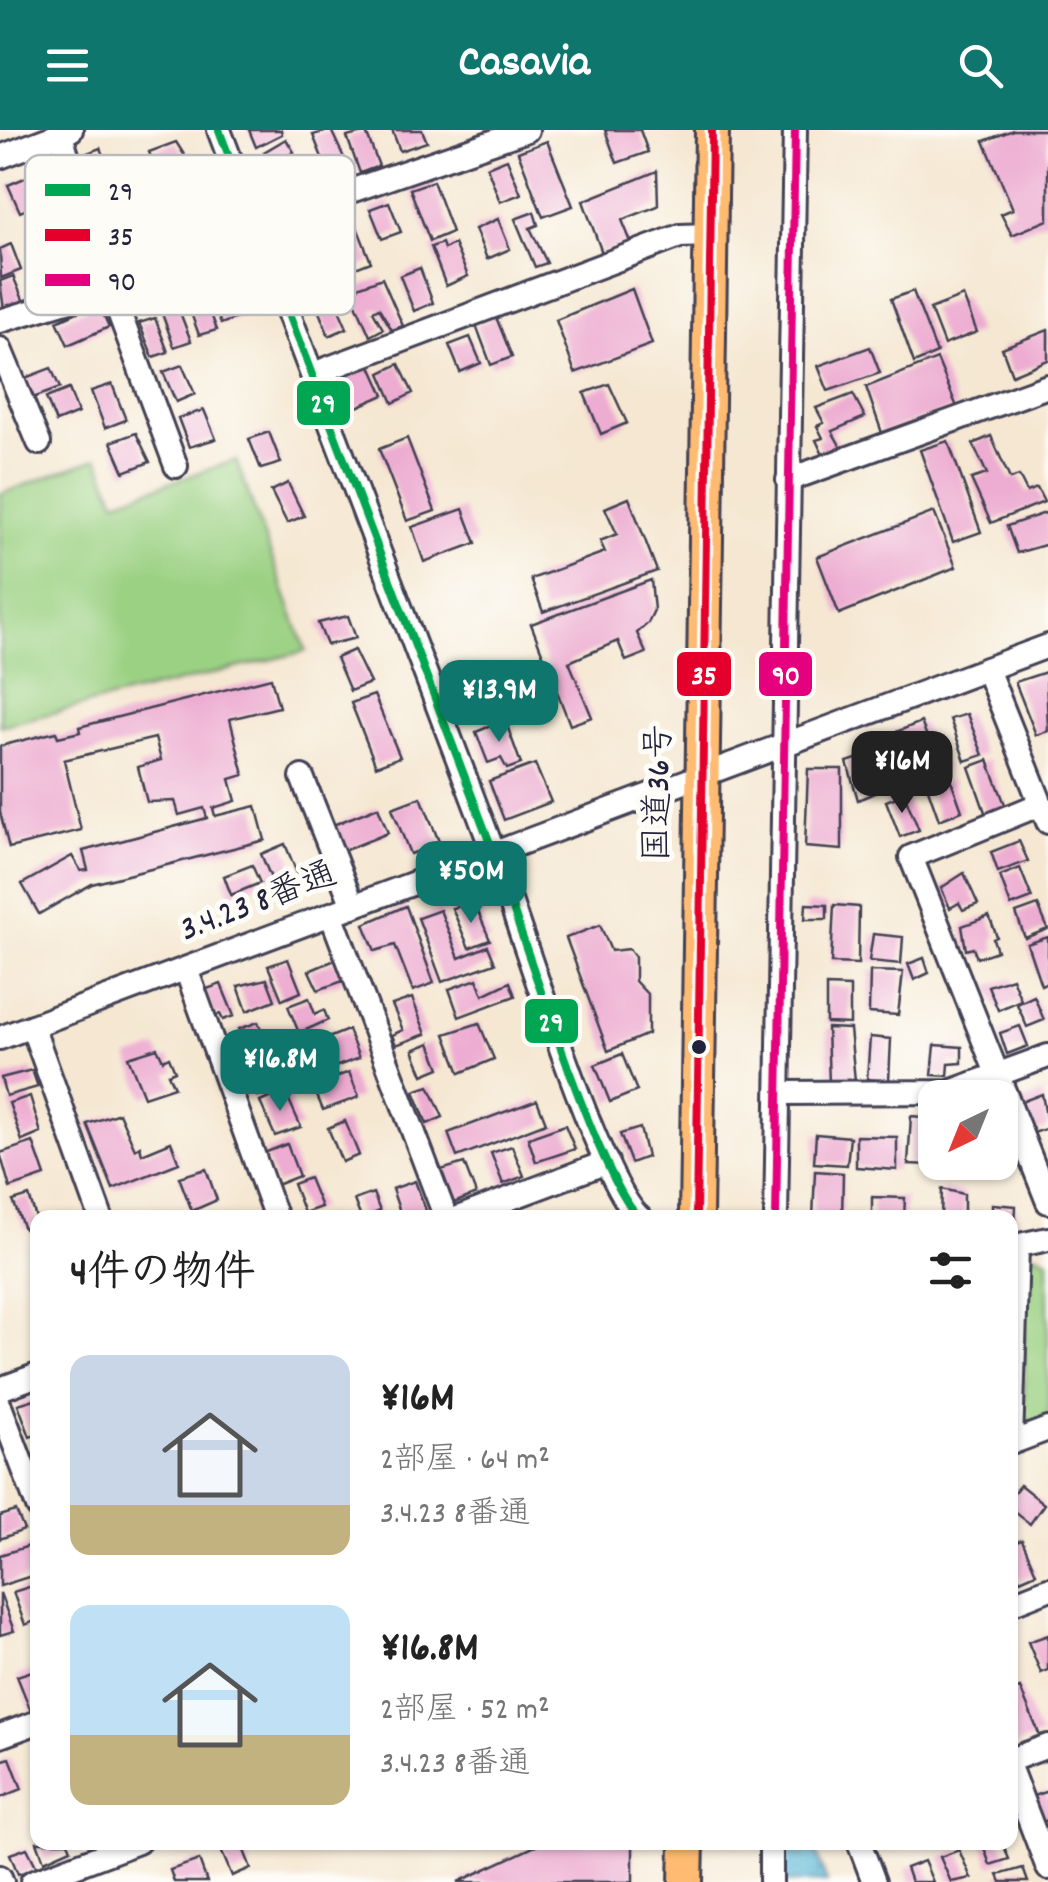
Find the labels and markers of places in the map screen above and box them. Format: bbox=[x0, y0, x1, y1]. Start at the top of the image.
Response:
pin: ¥13.9M bbox=[418, 660, 580, 745]
pin: ¥16M bbox=[843, 731, 961, 816]
pin: ¥50M bbox=[412, 841, 530, 926]
pin: ¥16.8M bbox=[199, 1029, 361, 1114]
unlabelled marker bbox=[689, 1037, 709, 1057]

